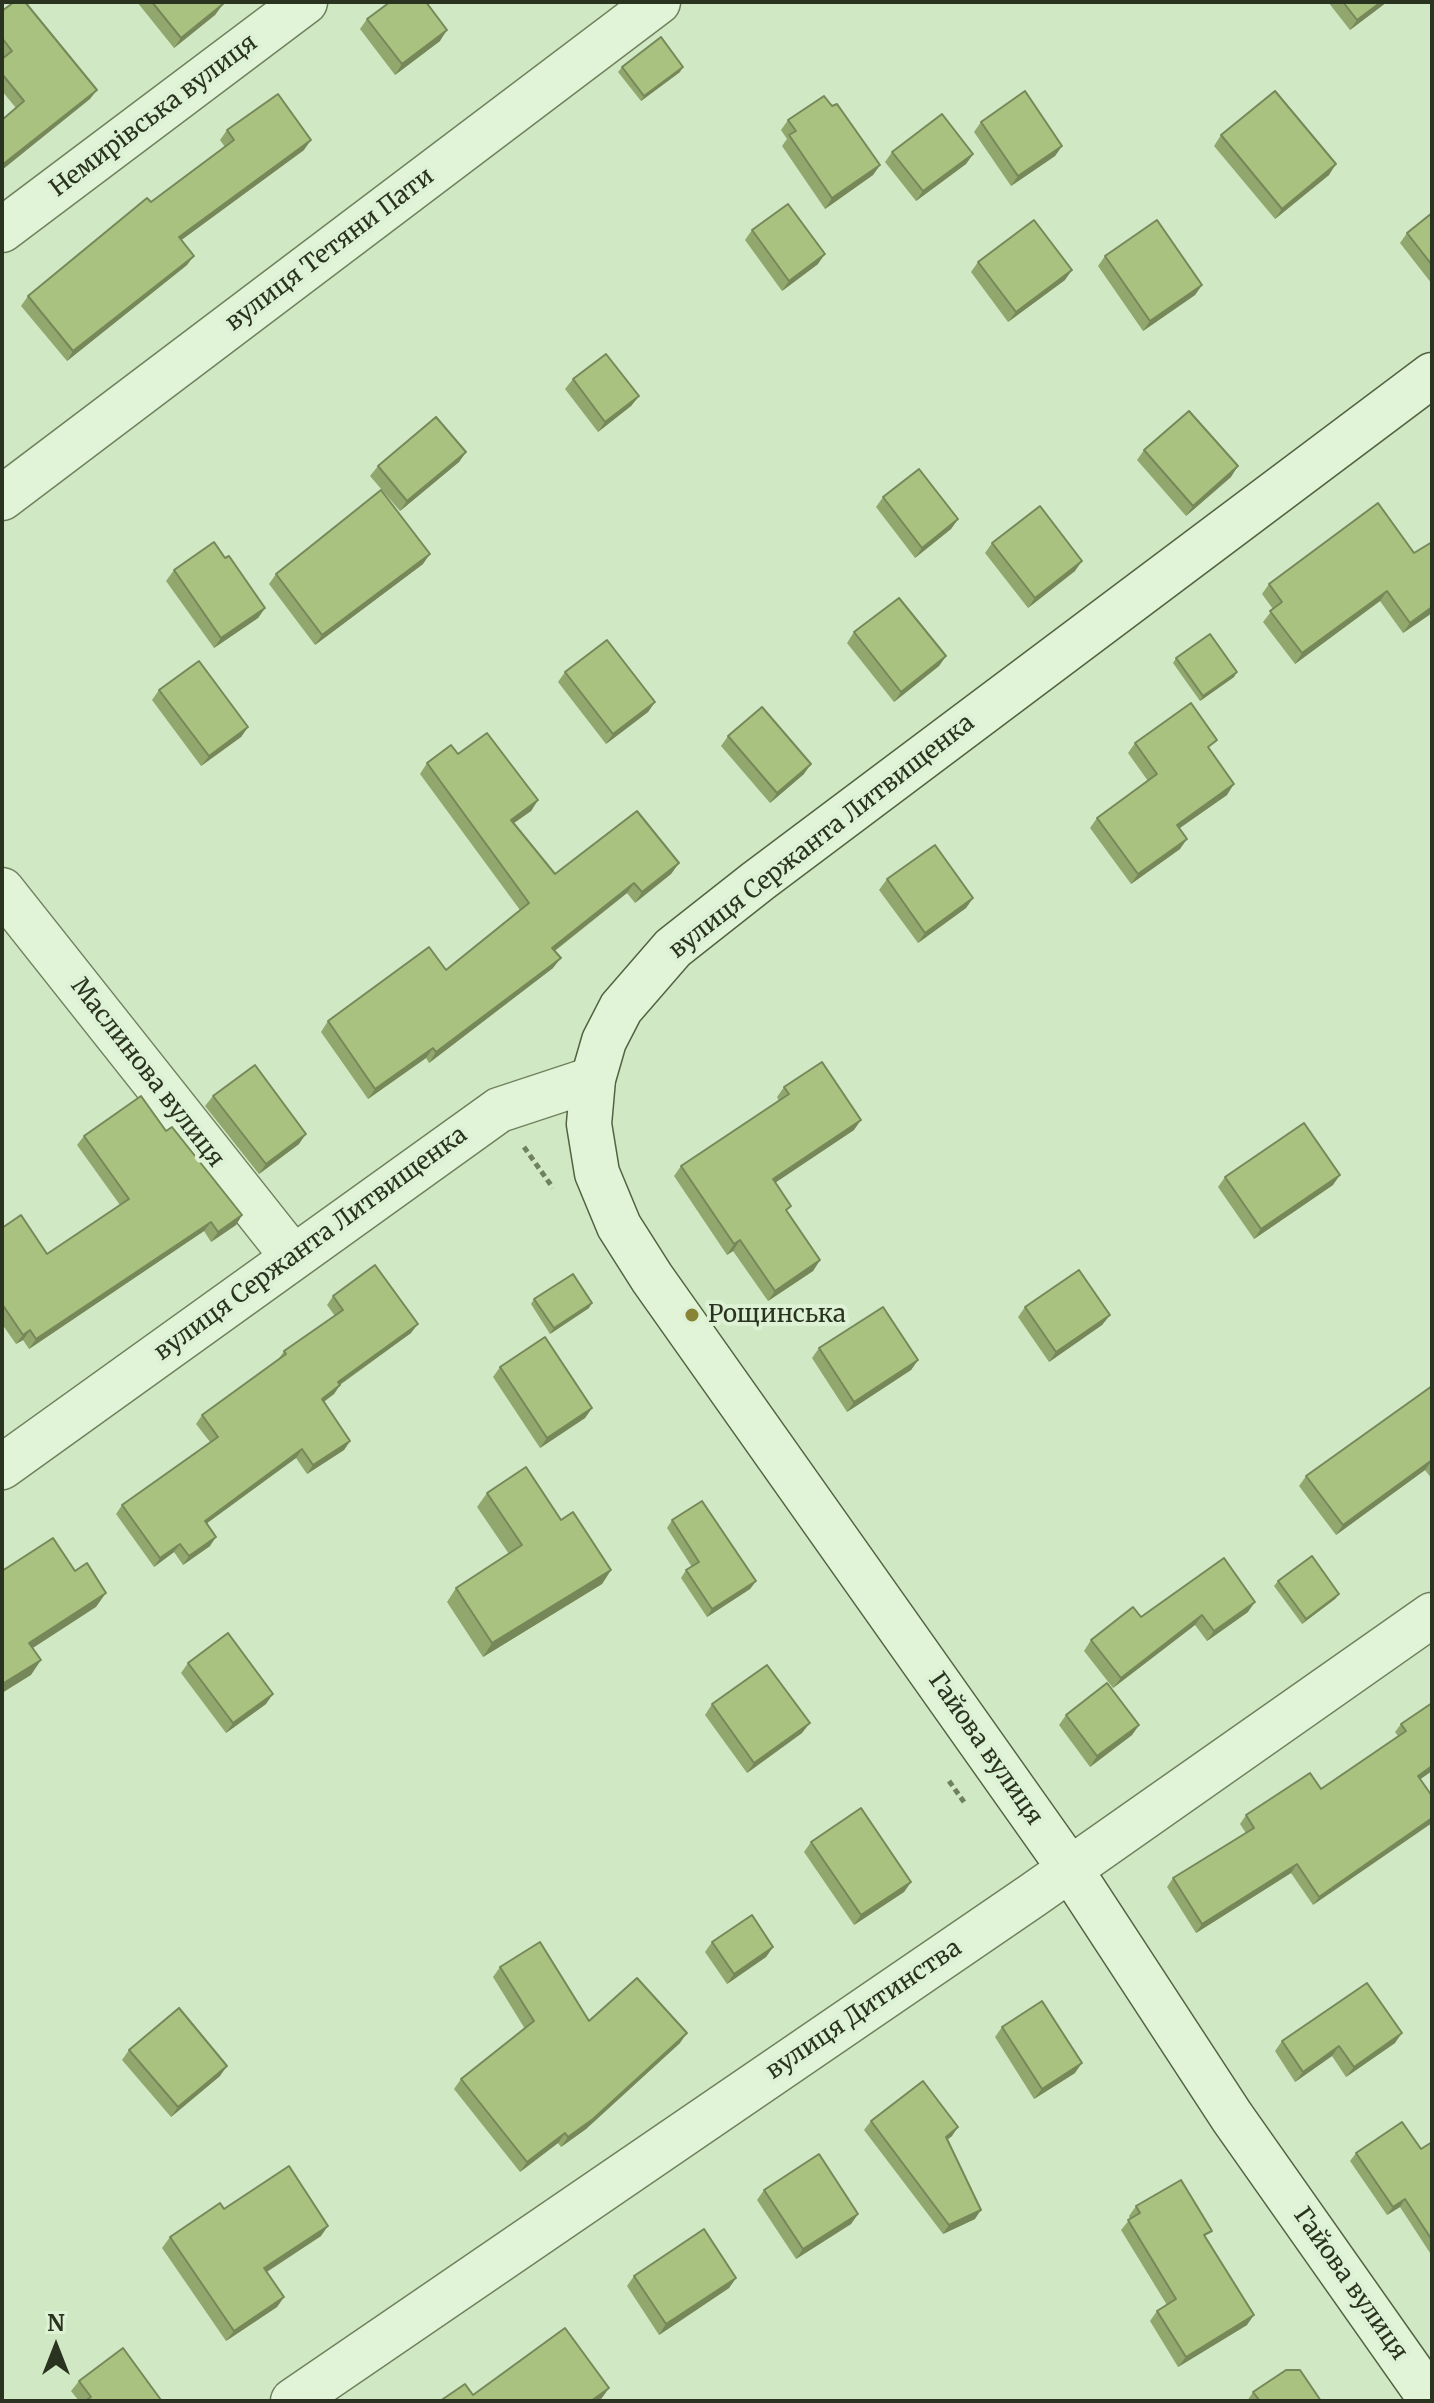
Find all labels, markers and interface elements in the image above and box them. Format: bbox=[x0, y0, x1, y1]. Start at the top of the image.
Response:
street label: Немирівська вулиця bbox=[45, 29, 263, 203]
street label: вулиця Тетяни Пати bbox=[220, 162, 440, 338]
street label: вулиця Сержанта Литвищенка bbox=[664, 709, 980, 965]
street label: Маслинова вулиця bbox=[64, 973, 230, 1173]
street label: вулиця Сержанта Литвищенка bbox=[149, 1121, 473, 1367]
place label: Рощинська bbox=[708, 1301, 846, 1329]
marker: Рощинська bbox=[683, 1306, 701, 1324]
street label: Гайова вулиця bbox=[922, 1667, 1048, 1831]
street label: вулиця Дитинства bbox=[761, 1934, 967, 2086]
street label: Гайова вулиця bbox=[1287, 2202, 1413, 2366]
north arrow bbox=[16, 2307, 96, 2387]
text: N bbox=[47, 2309, 65, 2337]

